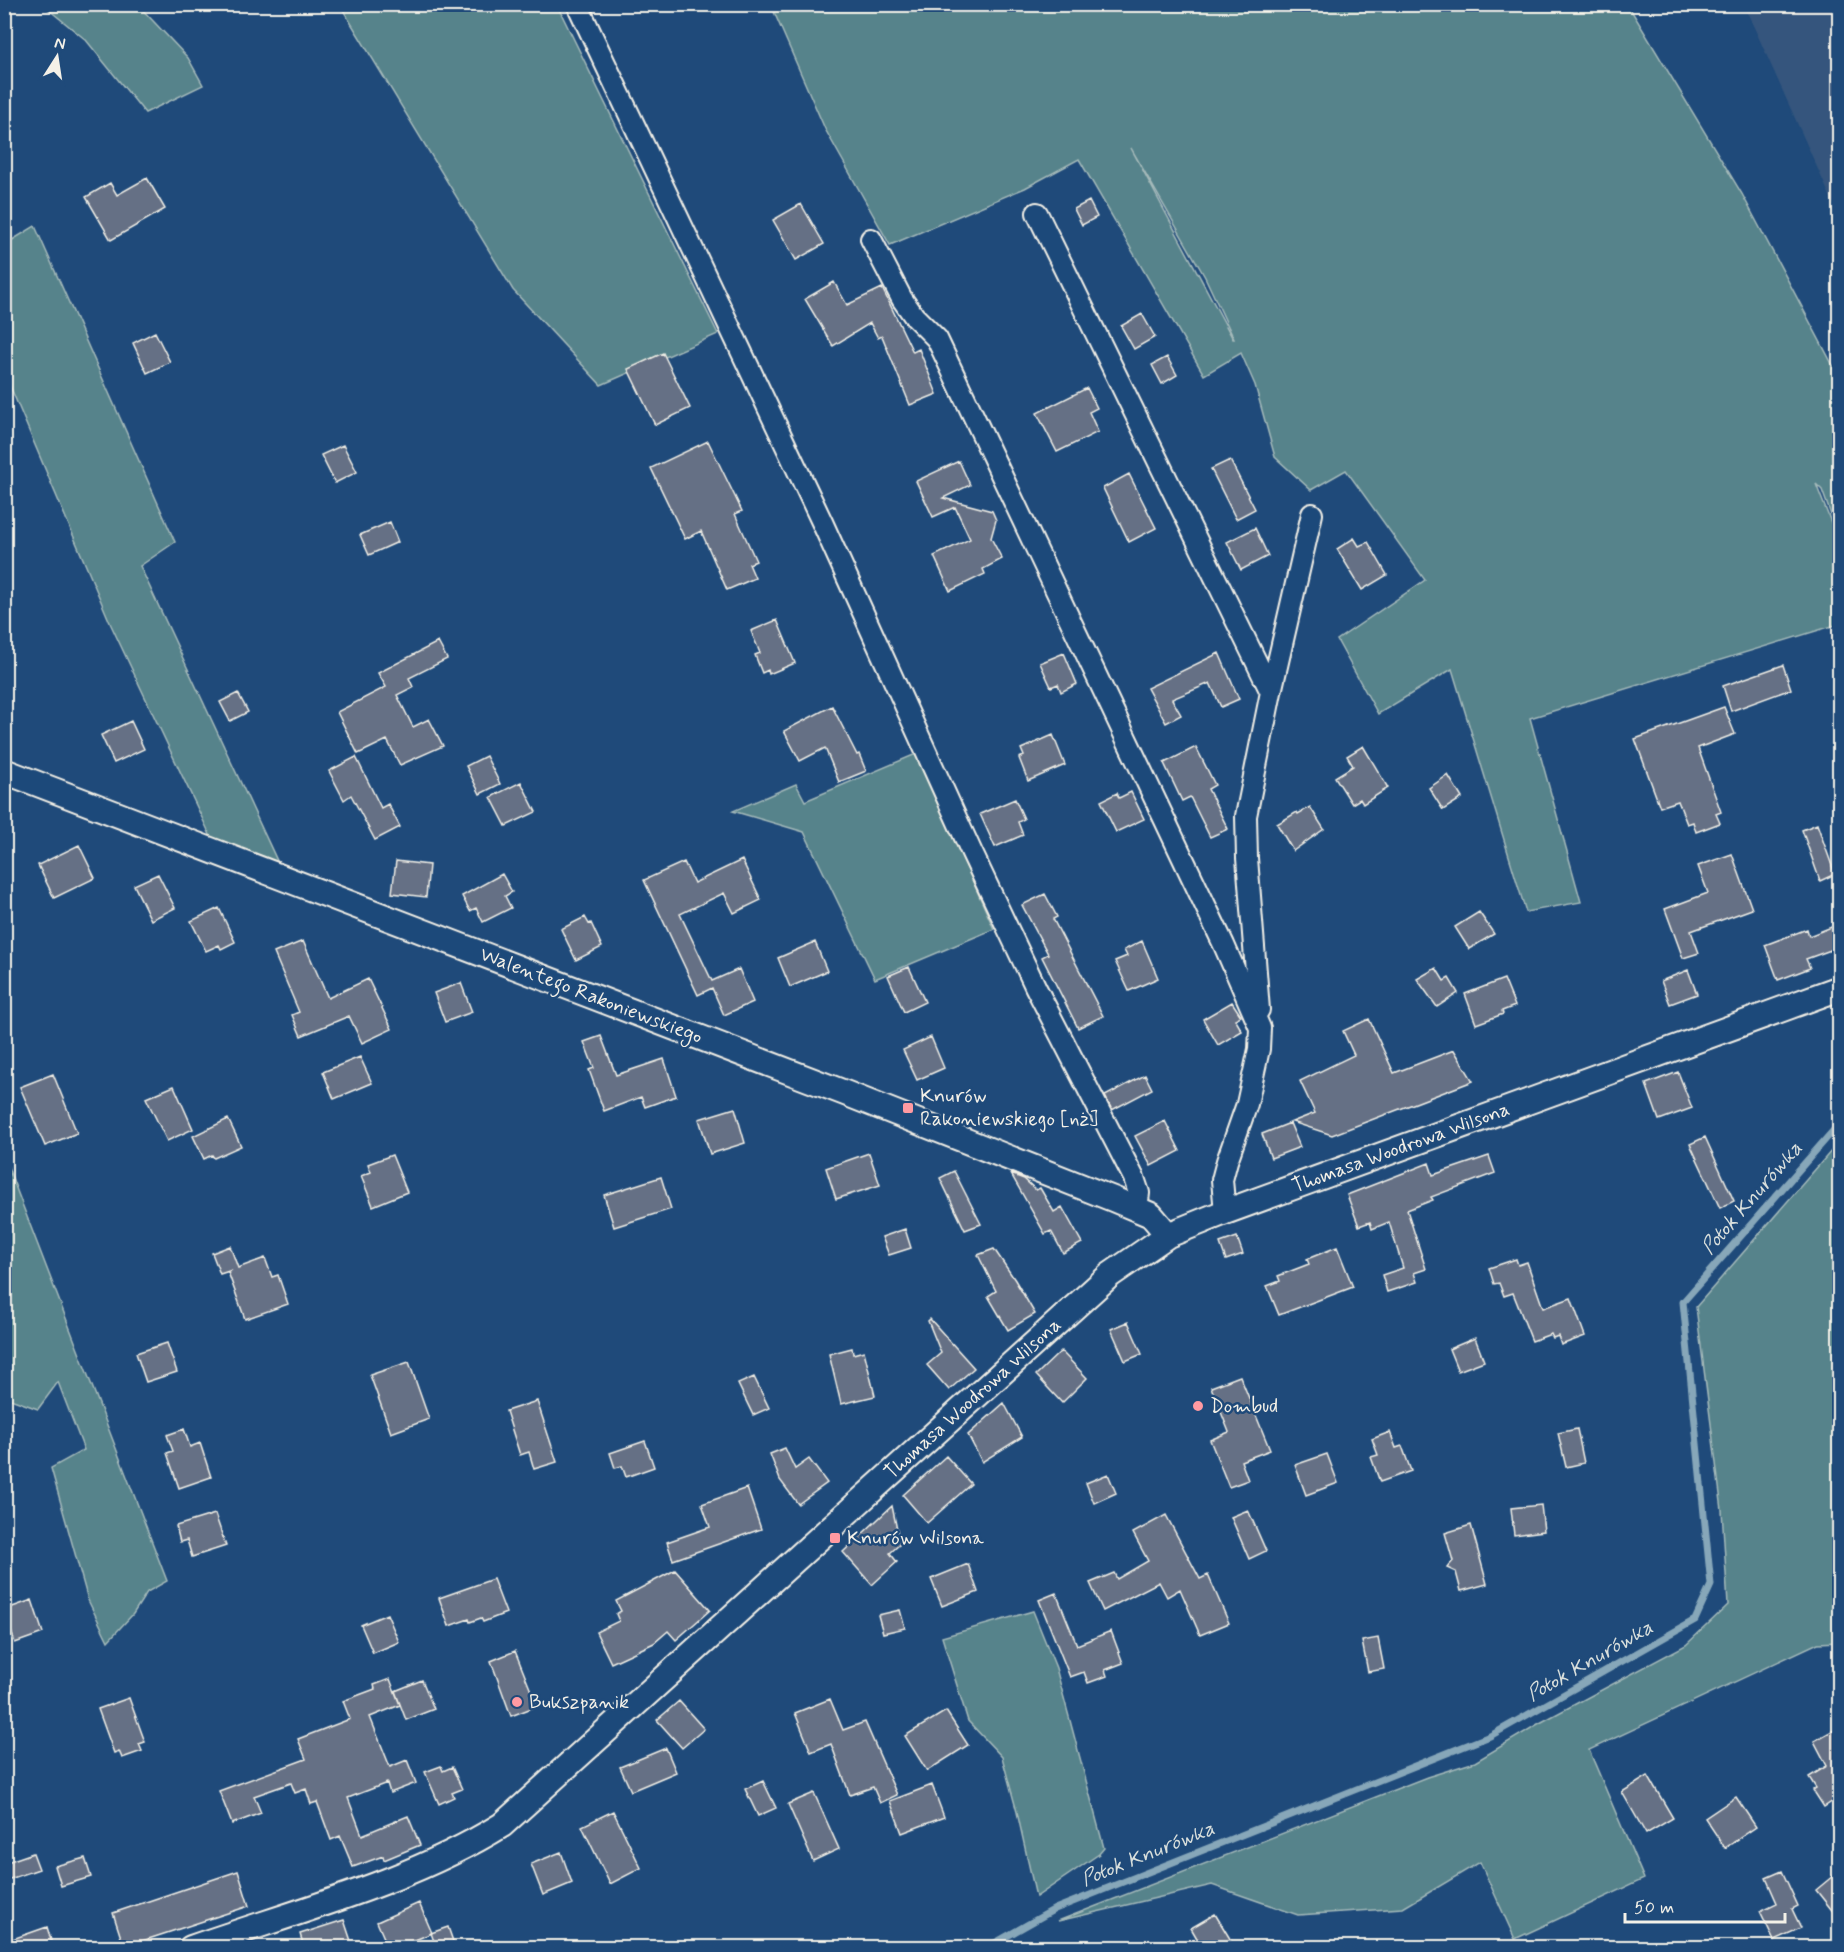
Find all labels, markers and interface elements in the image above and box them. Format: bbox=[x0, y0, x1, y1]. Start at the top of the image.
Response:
north arrow bbox=[27, 27, 87, 87]
text: N bbox=[52, 32, 67, 55]
street label: Walentego Rakoniewskiego bbox=[475, 941, 706, 1053]
place label: Knurów Rakoniewskiego [nż] bbox=[920, 1083, 1098, 1133]
street label: Thomasa Woodrowa Wilsona bbox=[1288, 1096, 1514, 1200]
marker: Knurów Rakoniewskiego [nż] bbox=[901, 1101, 915, 1115]
water label: Potok Knurówka bbox=[1695, 1135, 1809, 1261]
street label: Thomasa Woodrowa Wilsona bbox=[879, 1312, 1067, 1486]
place label: Dombud bbox=[1210, 1393, 1278, 1420]
marker: Dombud bbox=[1191, 1399, 1205, 1413]
place label: Knurów Wilsona bbox=[847, 1525, 985, 1552]
marker: Knurów Wilsona bbox=[828, 1531, 842, 1545]
water label: Potok Knurówka bbox=[1522, 1613, 1659, 1709]
place label: Bukszpanik bbox=[529, 1689, 629, 1716]
marker: Bukszpanik bbox=[510, 1695, 524, 1709]
water label: Potok Knurówka bbox=[1077, 1814, 1219, 1894]
scale bar bbox=[1625, 1886, 1786, 1924]
text: 50 m bbox=[1634, 1896, 1674, 1920]

